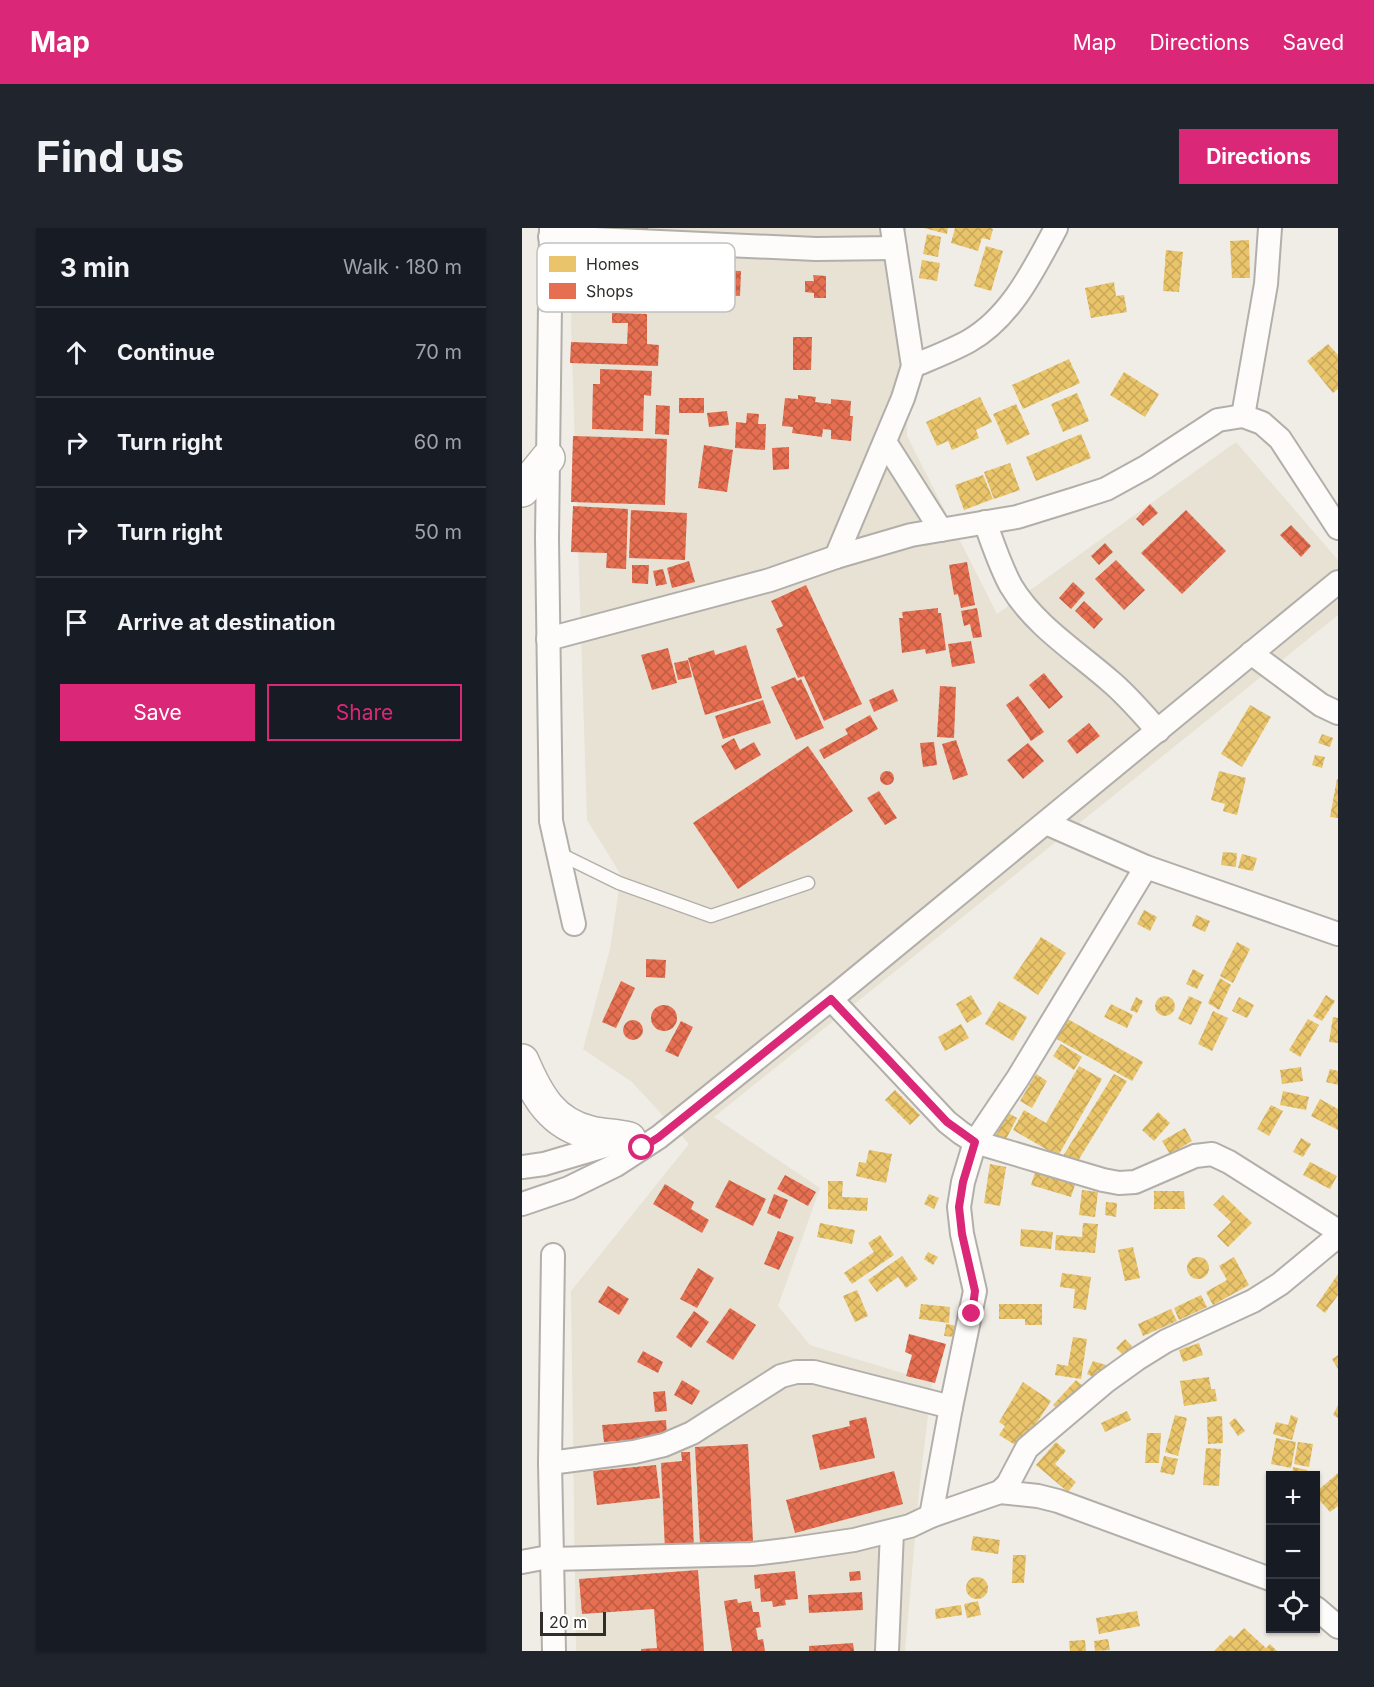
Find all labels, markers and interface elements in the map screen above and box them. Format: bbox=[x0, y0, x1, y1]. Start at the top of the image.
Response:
text: Map bbox=[30, 25, 90, 59]
text: Map bbox=[1073, 30, 1116, 55]
text: Directions bbox=[1149, 30, 1250, 55]
text: Saved bbox=[1283, 30, 1344, 55]
button: Directions bbox=[1179, 129, 1338, 184]
text: Find us bbox=[36, 131, 184, 182]
legend bbox=[537, 243, 735, 312]
text: 3 min bbox=[60, 252, 130, 283]
text: Homes bbox=[586, 254, 639, 274]
text: Walk · 180 m bbox=[343, 255, 462, 279]
text: Shops bbox=[586, 281, 634, 301]
icon: ahead bbox=[60, 336, 93, 369]
text: Continue bbox=[117, 339, 215, 365]
text: 70 m bbox=[415, 340, 462, 364]
icon: right bbox=[60, 426, 93, 459]
text: Turn right bbox=[117, 429, 223, 455]
text: 60 m bbox=[414, 430, 462, 454]
icon: right bbox=[60, 516, 93, 549]
text: Turn right bbox=[117, 519, 223, 545]
text: 50 m bbox=[414, 520, 462, 544]
icon: arrive bbox=[60, 606, 93, 639]
text: Arrive at destination bbox=[117, 609, 336, 635]
button: Save bbox=[60, 684, 255, 741]
button: Share bbox=[267, 684, 462, 741]
route start bbox=[628, 1134, 654, 1160]
route end bbox=[958, 1300, 984, 1326]
map controls bbox=[1266, 1471, 1320, 1633]
button: + bbox=[1266, 1471, 1320, 1525]
button: − bbox=[1266, 1525, 1320, 1579]
button: locate bbox=[1266, 1579, 1320, 1633]
scale bar bbox=[540, 1609, 606, 1636]
text: 20 m bbox=[549, 1612, 587, 1632]

